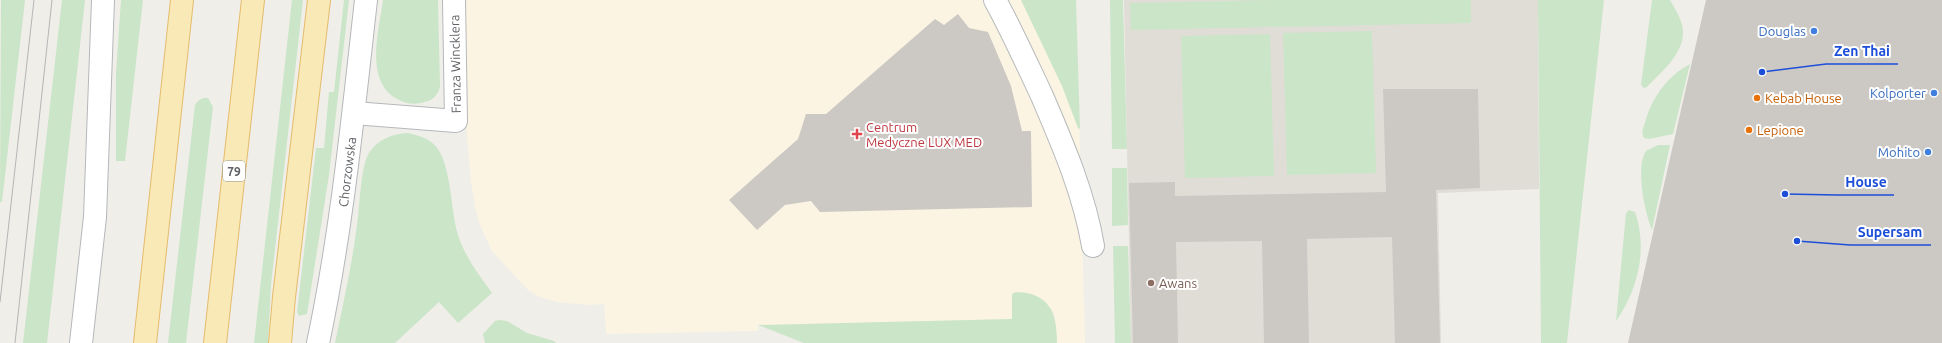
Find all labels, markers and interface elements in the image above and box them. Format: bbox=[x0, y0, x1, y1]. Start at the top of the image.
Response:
street label: Franza Wincklera bbox=[447, 14, 463, 114]
place label: Douglas bbox=[1759, 24, 1806, 38]
marker: Douglas bbox=[1809, 26, 1819, 36]
callout: Zen Thai bbox=[1826, 38, 1898, 64]
text: Zen Thai bbox=[1834, 43, 1890, 59]
place label: Kolporter bbox=[1870, 86, 1926, 100]
marker: Kolporter bbox=[1929, 88, 1939, 98]
place label: Kebab House bbox=[1765, 91, 1842, 105]
marker: Kebab House bbox=[1752, 93, 1762, 103]
place label: Centrum Medyczne LUX MED bbox=[866, 120, 982, 149]
place label: Lepione bbox=[1757, 123, 1804, 137]
marker: Lepione bbox=[1744, 125, 1754, 135]
marker: Centrum Medyczne LUX MED bbox=[851, 128, 863, 140]
street label: Chorzowska bbox=[336, 136, 358, 208]
place label: Mohito bbox=[1878, 145, 1920, 159]
marker: Mohito bbox=[1923, 147, 1933, 157]
road number: 79 bbox=[223, 161, 245, 181]
callout: House bbox=[1837, 169, 1894, 195]
text: House bbox=[1845, 174, 1887, 190]
callout: Supersam bbox=[1850, 219, 1931, 245]
text: Supersam bbox=[1858, 224, 1922, 240]
place label: Awans bbox=[1159, 276, 1198, 290]
marker: Awans bbox=[1146, 278, 1156, 288]

